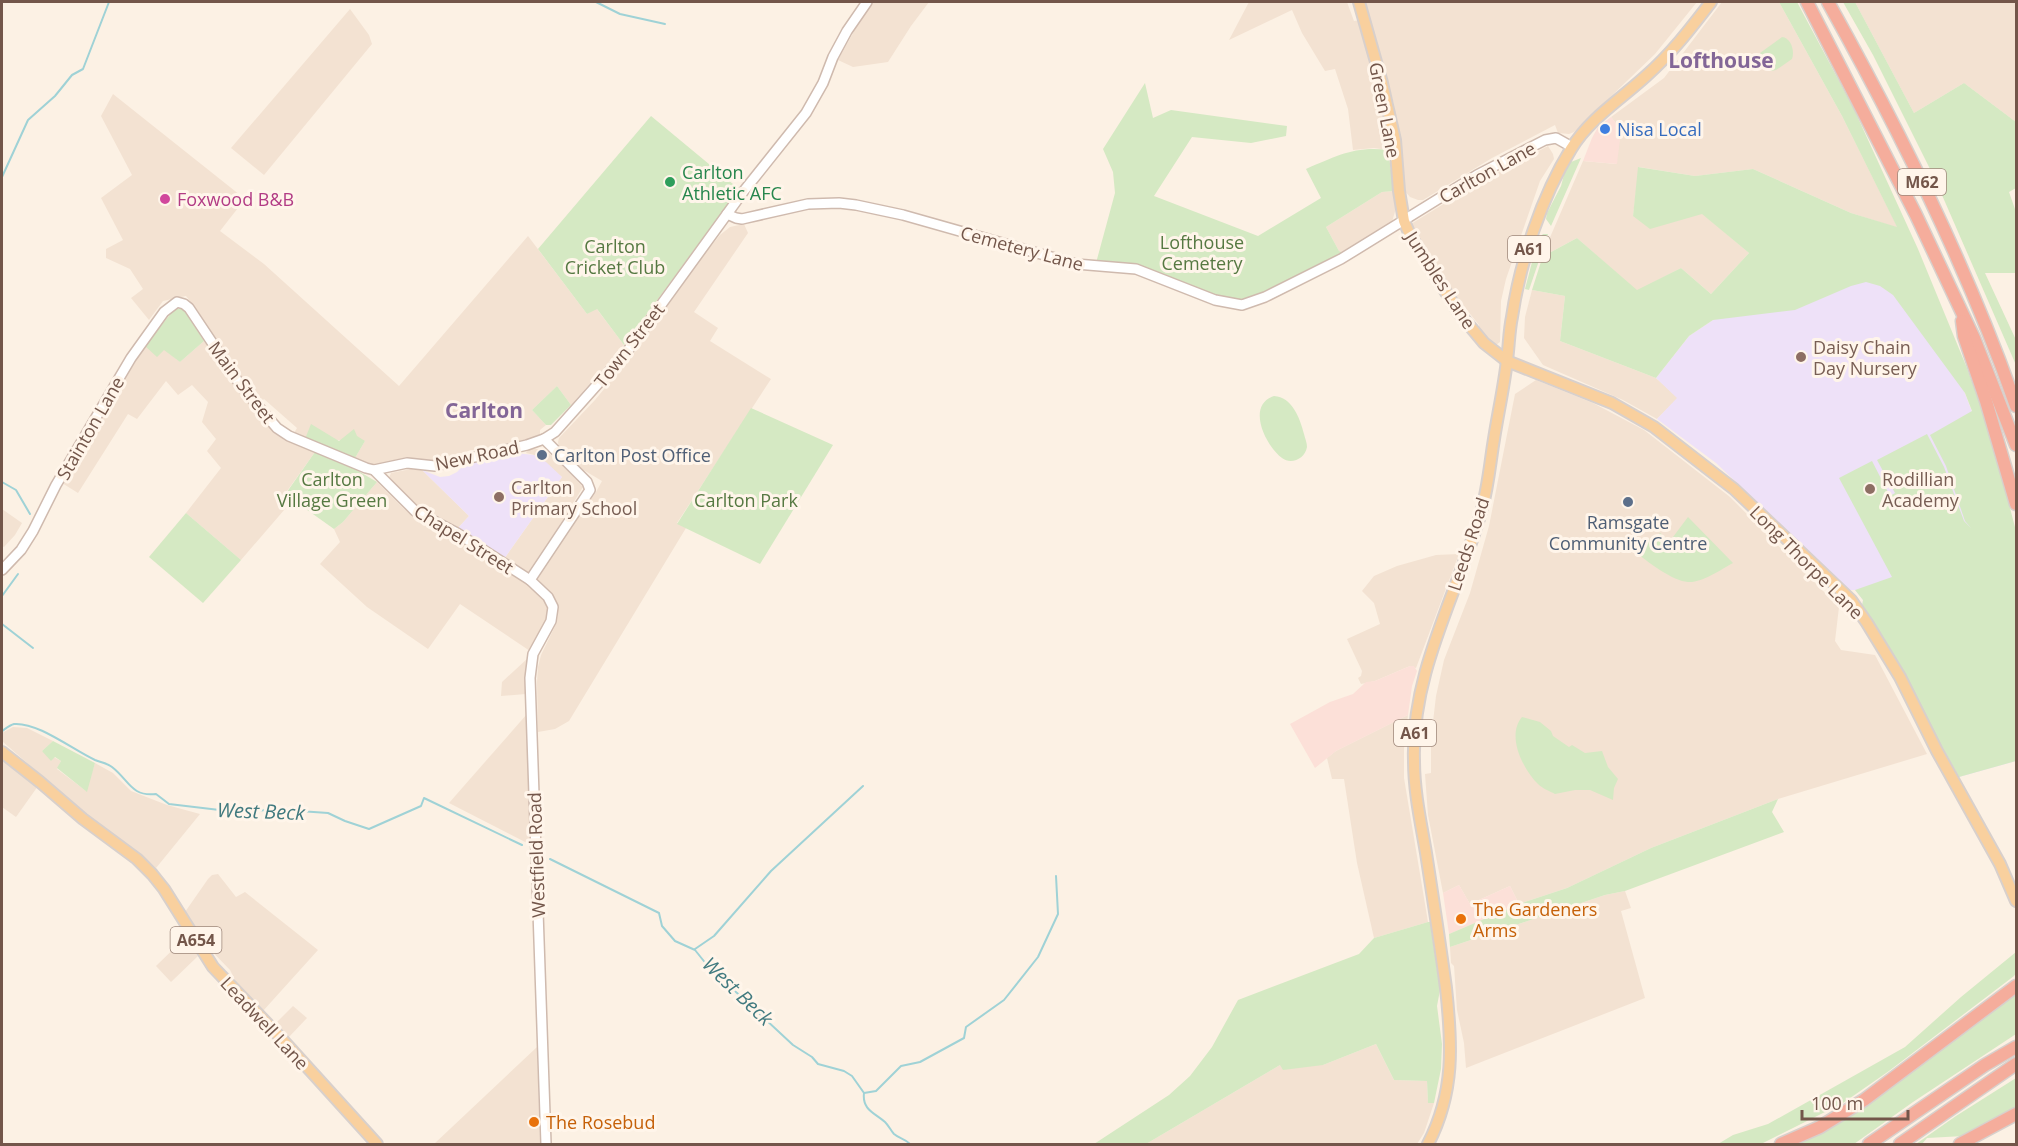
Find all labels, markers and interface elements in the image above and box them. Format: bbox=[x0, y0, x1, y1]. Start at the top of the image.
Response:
district label: Lofthouse bbox=[1668, 46, 1774, 74]
street label: Green Lane bbox=[1364, 60, 1406, 160]
place label: Nisa Local bbox=[1617, 117, 1702, 141]
marker: Nisa Local bbox=[1598, 122, 1612, 136]
street label: Carlton Lane bbox=[1434, 136, 1540, 208]
place label: Carlton Athletic AFC bbox=[682, 160, 782, 205]
road number: M62 bbox=[1898, 169, 1946, 195]
marker: Carlton Athletic AFC bbox=[663, 175, 677, 189]
place label: Foxwood B&B bbox=[177, 187, 294, 211]
marker: Foxwood B&B bbox=[158, 192, 172, 206]
street label: Cemetery Lane bbox=[958, 220, 1086, 276]
street label: Jumbles Lane bbox=[1399, 225, 1482, 334]
park label: Lofthouse Cemetery bbox=[1160, 230, 1244, 275]
park label: Carlton Cricket Club bbox=[565, 234, 665, 279]
road number: A61 bbox=[1508, 236, 1550, 262]
street label: Town Street bbox=[589, 298, 669, 392]
place label: Daisy Chain Day Nursery bbox=[1813, 335, 1918, 380]
street label: Main Street bbox=[203, 336, 281, 428]
marker: Daisy Chain Day Nursery bbox=[1794, 350, 1808, 364]
street label: Stainton Lane bbox=[51, 372, 129, 484]
district label: Carlton bbox=[445, 396, 523, 424]
street label: New Road bbox=[433, 434, 521, 476]
place label: Carlton Post Office bbox=[554, 443, 711, 467]
marker: Carlton Post Office bbox=[535, 448, 549, 462]
park label: Carlton Village Green bbox=[277, 467, 387, 512]
place label: Rodillian Academy bbox=[1882, 467, 1960, 512]
place label: Carlton Primary School bbox=[511, 475, 637, 520]
marker: Rodillian Academy bbox=[1863, 482, 1877, 496]
park label: Carlton Park bbox=[694, 488, 798, 512]
marker: Carlton Primary School bbox=[492, 490, 506, 504]
street label: Leeds Road bbox=[1442, 494, 1494, 594]
marker: Ramsgate Community Centre bbox=[1621, 495, 1635, 509]
street label: Chapel Street bbox=[410, 499, 518, 579]
street label: Long Thorpe Lane bbox=[1745, 500, 1869, 624]
place label: Ramsgate Community Centre bbox=[1549, 510, 1707, 555]
road number: A61 bbox=[1394, 720, 1436, 746]
street label: Westfield Road bbox=[522, 792, 550, 918]
water label: West Beck bbox=[216, 796, 307, 826]
place label: The Gardeners Arms bbox=[1473, 897, 1597, 942]
marker: The Gardeners Arms bbox=[1454, 912, 1468, 926]
road number: A654 bbox=[170, 927, 222, 953]
water label: West Beck bbox=[697, 951, 780, 1032]
street label: Leadwell Lane bbox=[216, 971, 314, 1075]
scale bar bbox=[1802, 1083, 1908, 1121]
text: 100 m bbox=[1811, 1091, 1863, 1115]
place label: The Rosebud bbox=[546, 1110, 655, 1134]
marker: The Rosebud bbox=[527, 1115, 541, 1129]

